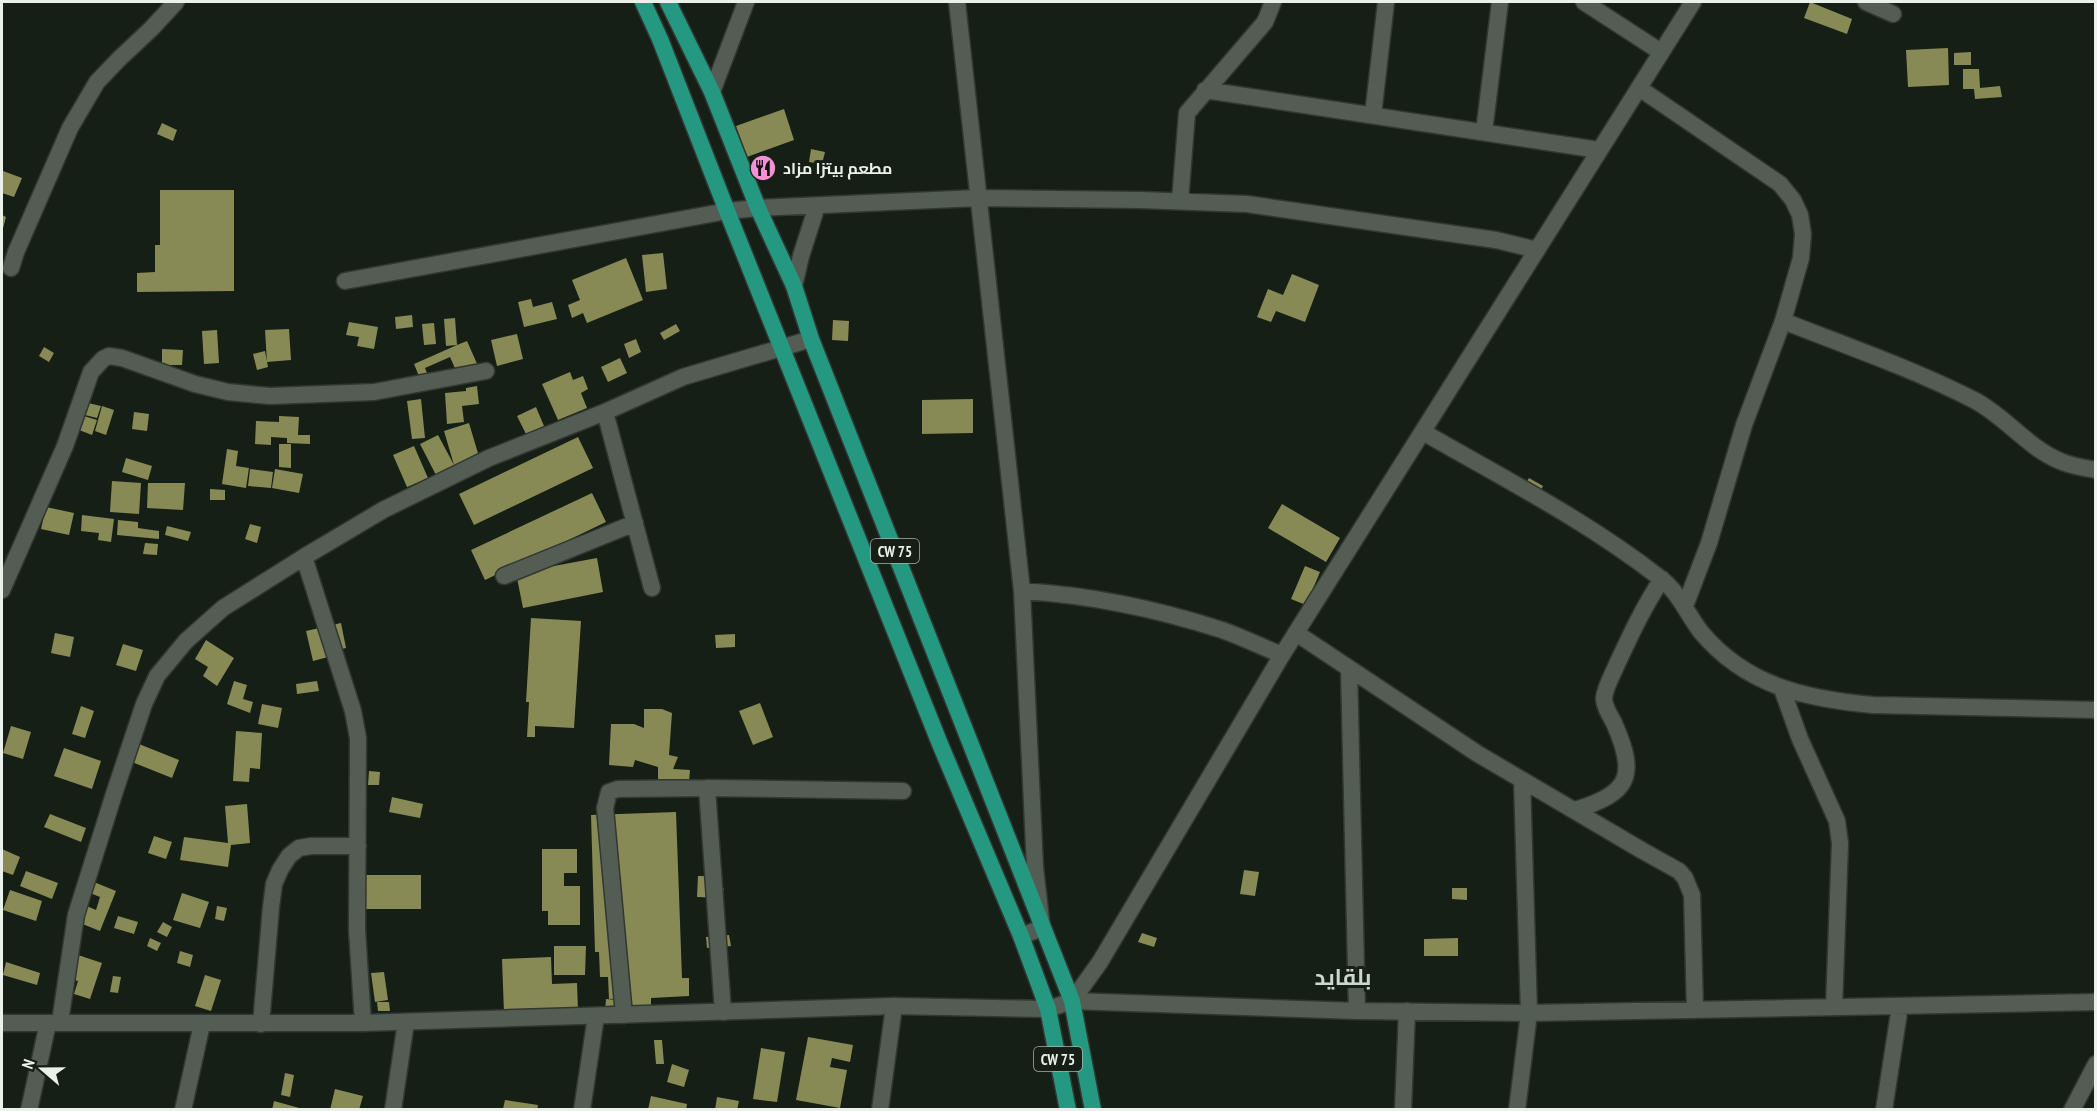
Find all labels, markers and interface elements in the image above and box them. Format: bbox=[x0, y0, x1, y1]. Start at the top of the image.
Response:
restaurant icon: مطعم بيتزا مزاد bbox=[748, 153, 778, 183]
place label: مطعم بيتزا مزاد bbox=[783, 158, 892, 180]
road number: CW 75 bbox=[871, 539, 919, 563]
district label: بلقايد bbox=[1315, 963, 1371, 991]
north arrow bbox=[12, 1039, 72, 1099]
road number: CW 75 bbox=[1034, 1047, 1082, 1071]
text: N bbox=[17, 1056, 39, 1071]

